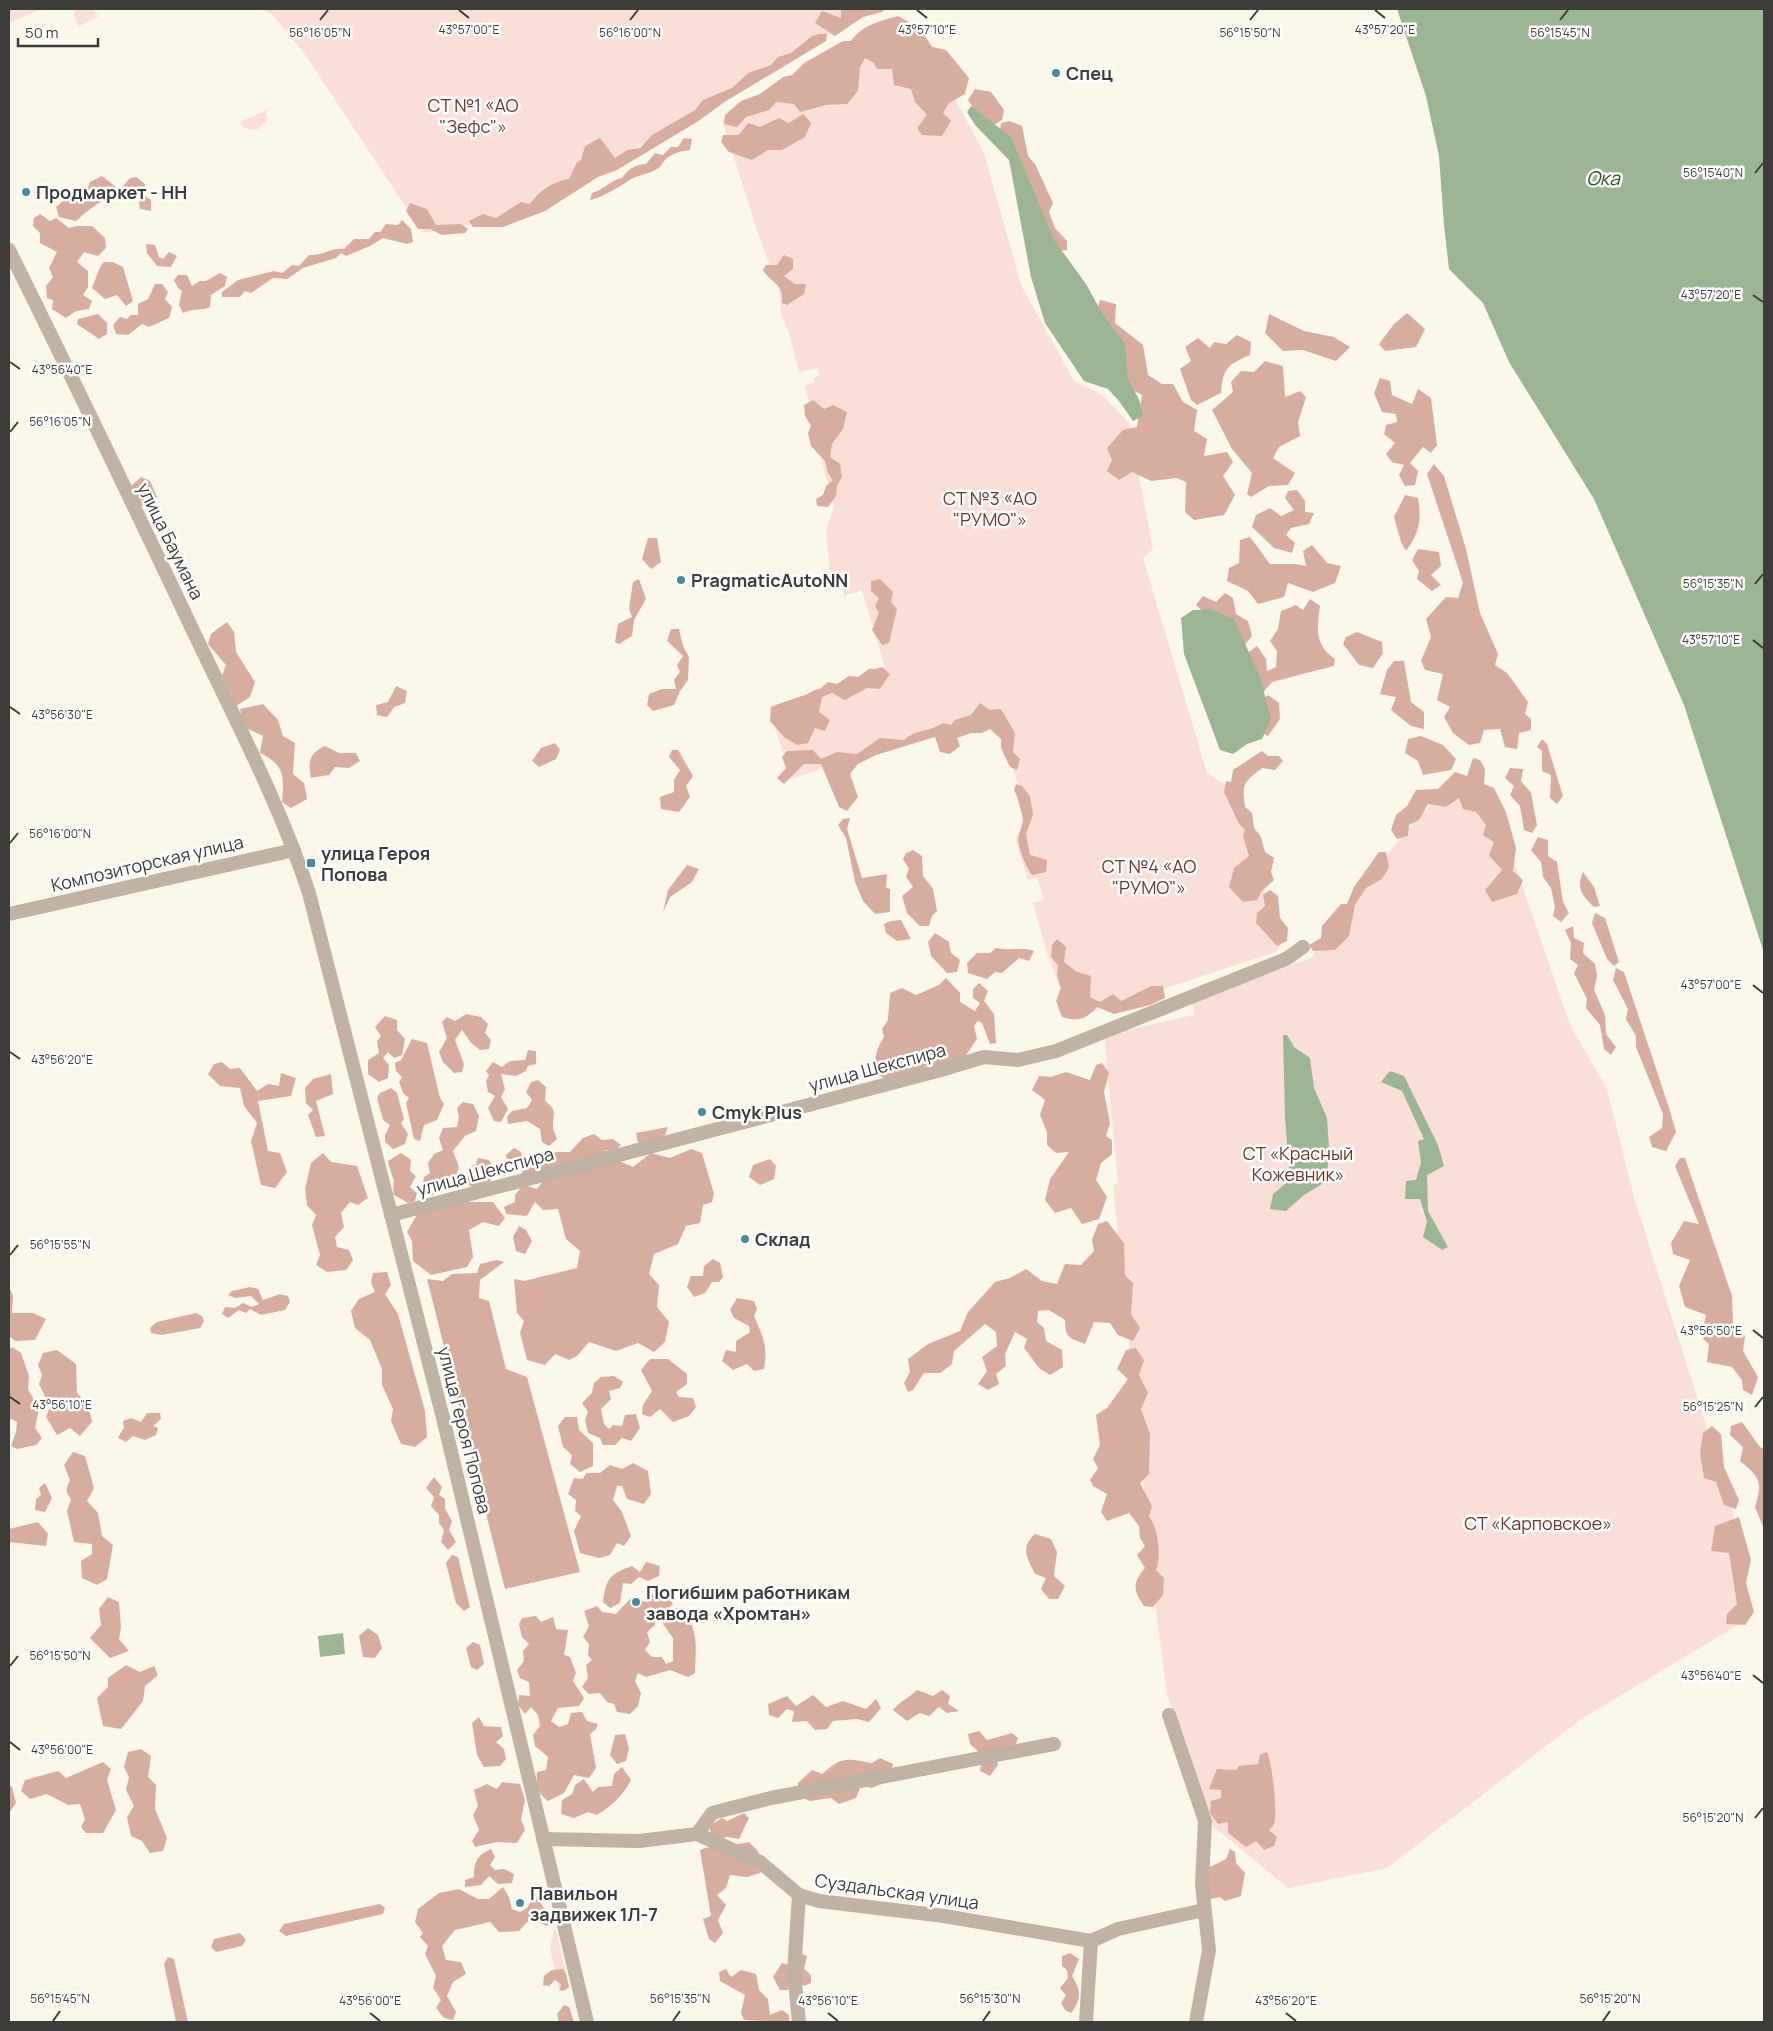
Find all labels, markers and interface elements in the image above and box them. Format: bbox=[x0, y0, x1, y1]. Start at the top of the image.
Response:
scale bar bbox=[18, 15, 98, 47]
text: 43°57'00"E bbox=[439, 21, 500, 38]
text: 43°57'10"E bbox=[898, 21, 956, 38]
text: 43°57'20"E bbox=[1355, 21, 1415, 38]
text: 50 m bbox=[25, 22, 59, 43]
text: 56°16'05"N bbox=[289, 24, 351, 41]
text: 56°16'00"N bbox=[599, 24, 661, 41]
text: 56°15'50"N bbox=[1219, 24, 1281, 41]
text: 56°15'45"N bbox=[1530, 24, 1590, 41]
place label: Спец bbox=[1066, 61, 1113, 85]
marker: Спец bbox=[1050, 67, 1062, 79]
park label: СТ №1 «АО "Зефс"» bbox=[428, 93, 518, 138]
text: 56°15'40"N bbox=[1683, 164, 1743, 181]
water label: Ока bbox=[1586, 165, 1621, 191]
place label: Продмаркет - НН bbox=[36, 180, 187, 204]
marker: Продмаркет - НН bbox=[20, 186, 32, 198]
text: 43°57'20"E bbox=[1681, 286, 1741, 303]
text: 43°56'40"E bbox=[32, 361, 92, 378]
text: 56°16'05"N bbox=[29, 413, 91, 430]
street label: улица Баумана bbox=[132, 478, 210, 604]
park label: СТ №3 «АО "РУМО"» bbox=[943, 486, 1037, 531]
place label: PragmaticAutoNN bbox=[691, 568, 848, 592]
marker: PragmaticAutoNN bbox=[675, 574, 687, 586]
text: 56°15'35"N bbox=[1683, 575, 1743, 592]
text: 43°57'10"E bbox=[1682, 631, 1740, 648]
text: 43°56'30"E bbox=[31, 706, 93, 723]
text: 56°16'00"N bbox=[29, 825, 91, 842]
street label: Композиторская улица bbox=[48, 829, 246, 897]
place label: улица Героя Попова bbox=[321, 841, 430, 886]
park label: СТ №4 «АО "РУМО"» bbox=[1102, 854, 1196, 899]
marker: улица Героя Попова bbox=[305, 857, 317, 869]
text: 43°57'00"E bbox=[1681, 976, 1742, 993]
street label: улица Шекспира bbox=[806, 1037, 948, 1097]
text: 43°56'20"E bbox=[31, 1051, 93, 1068]
place label: Cmyk Plus bbox=[712, 1100, 802, 1124]
marker: Cmyk Plus bbox=[696, 1106, 708, 1118]
street label: улица Шекспира bbox=[414, 1141, 556, 1201]
park label: СТ «Красный Кожевник» bbox=[1243, 1141, 1353, 1186]
place label: Склад bbox=[755, 1227, 810, 1251]
marker: Склад bbox=[739, 1233, 751, 1245]
text: 56°15'55"N bbox=[30, 1236, 90, 1253]
text: 43°56'50"E bbox=[1680, 1322, 1742, 1339]
street label: улица Героя Попова bbox=[433, 1344, 497, 1516]
text: 43°56'10"E bbox=[32, 1396, 92, 1413]
text: 56°15'25"N bbox=[1683, 1398, 1743, 1415]
park label: СТ «Карповское» bbox=[1464, 1511, 1612, 1535]
place label: Погибшим работникам завода «Хромтан» bbox=[646, 1580, 850, 1625]
marker: Погибшим работникам завода «Хромтан» bbox=[630, 1596, 642, 1608]
text: 56°15'50"N bbox=[29, 1647, 91, 1664]
text: 43°56'40"E bbox=[1681, 1667, 1741, 1684]
text: 43°56'00"E bbox=[31, 1741, 93, 1758]
text: 56°15'20"N bbox=[1682, 1809, 1744, 1826]
street label: Суздальская улица bbox=[813, 1868, 981, 1914]
place label: Павильон задвижек 1Л-7 bbox=[530, 1881, 658, 1926]
marker: Павильон задвижек 1Л-7 bbox=[514, 1897, 526, 1909]
text: 56°15'45"N bbox=[30, 1990, 90, 2007]
text: 56°15'35"N bbox=[650, 1990, 710, 2007]
text: 56°15'30"N bbox=[960, 1990, 1020, 2007]
text: 56°15'20"N bbox=[1579, 1990, 1641, 2007]
text: 43°56'00"E bbox=[339, 1992, 401, 2009]
text: 43°56'10"E bbox=[798, 1992, 858, 2009]
text: 43°56'20"E bbox=[1255, 1992, 1317, 2009]

